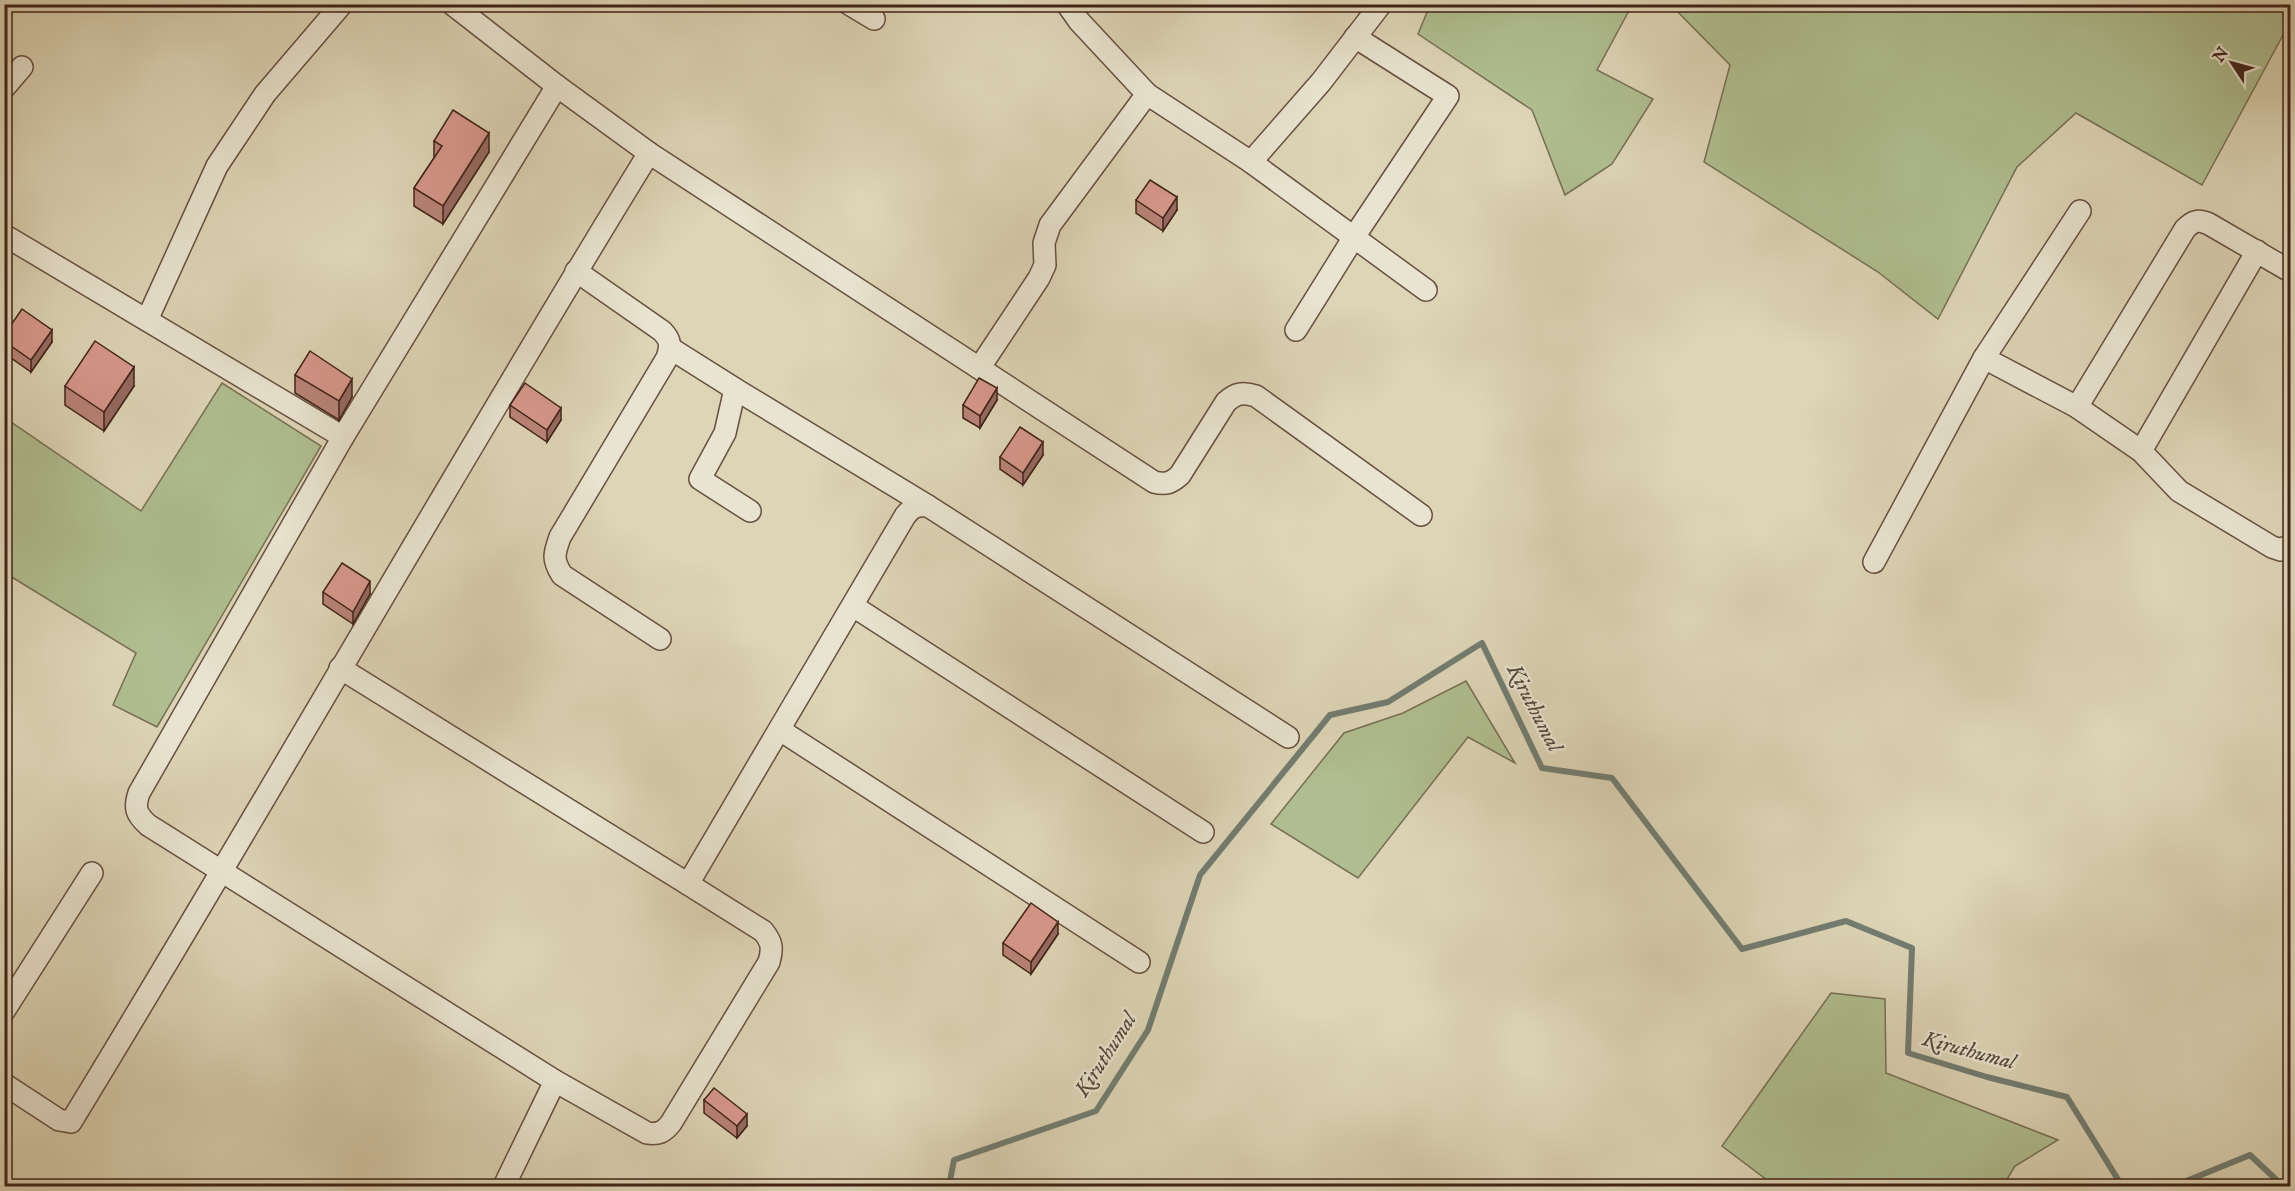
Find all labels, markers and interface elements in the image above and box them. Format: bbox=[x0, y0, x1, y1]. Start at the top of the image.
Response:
north arrow bbox=[2202, 33, 2262, 93]
text: N bbox=[2209, 44, 2234, 68]
water label: Kiruthumal bbox=[1500, 658, 1569, 758]
water label: Kiruthumal bbox=[1068, 1006, 1145, 1103]
water label: Kiruthumal bbox=[1919, 1025, 2020, 1077]

